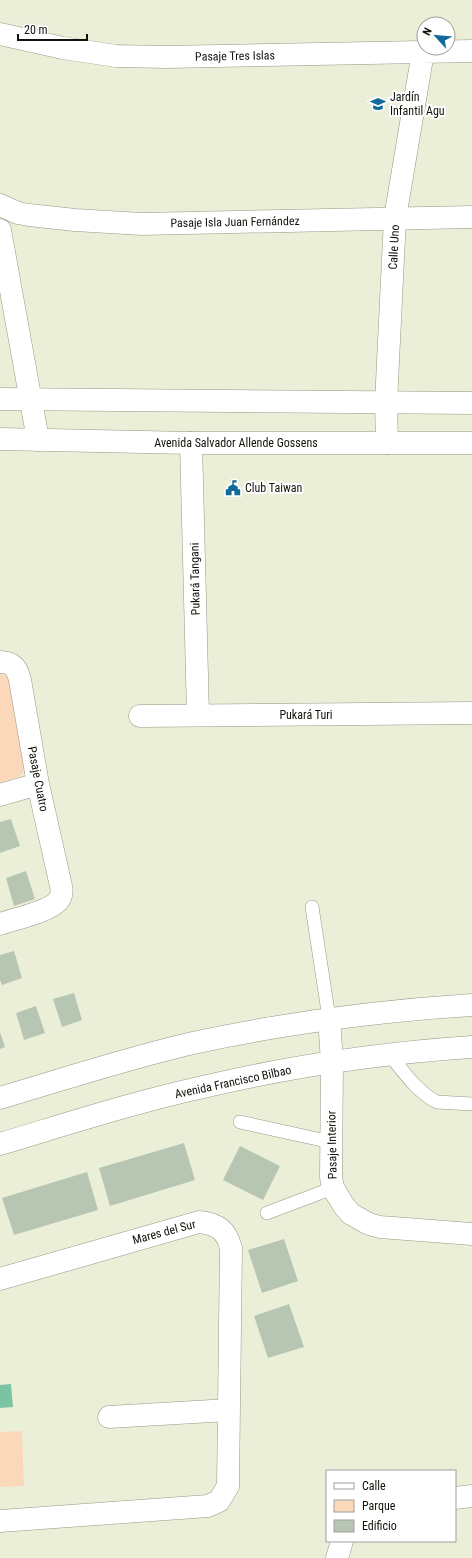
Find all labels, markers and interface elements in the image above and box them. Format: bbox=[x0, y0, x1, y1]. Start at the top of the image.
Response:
scale bar bbox=[18, 16, 87, 42]
north arrow bbox=[416, 16, 456, 56]
text: 20 m bbox=[24, 23, 48, 37]
text: N bbox=[420, 26, 435, 38]
street label: Pasaje Tres Islas bbox=[195, 48, 275, 64]
place label: Jardín Infantil Agu bbox=[390, 90, 445, 118]
school or university icon: Jardín Infantil Agu bbox=[369, 95, 387, 113]
street label: Pasaje Isla Juan Fernández bbox=[170, 214, 300, 230]
street label: Calle Uno bbox=[386, 224, 402, 270]
street label: Avenida Salvador Allende Gossens bbox=[154, 436, 318, 450]
public building icon: Club Taiwan bbox=[224, 479, 242, 497]
place label: Club Taiwan bbox=[245, 481, 302, 495]
street label: Pukará Tangani bbox=[187, 543, 203, 615]
street label: Pukará Turi bbox=[279, 708, 333, 722]
street label: Pasaje Cuatro bbox=[25, 745, 51, 813]
street label: Avenida Francisco Bilbao bbox=[173, 1063, 293, 1101]
street label: Pasaje Interior bbox=[324, 1110, 340, 1179]
street label: Mares del Sur bbox=[131, 1217, 198, 1247]
legend bbox=[326, 1470, 456, 1542]
text: Calle bbox=[362, 1479, 386, 1493]
text: Parque bbox=[362, 1499, 396, 1513]
text: Edificio bbox=[362, 1519, 397, 1533]

